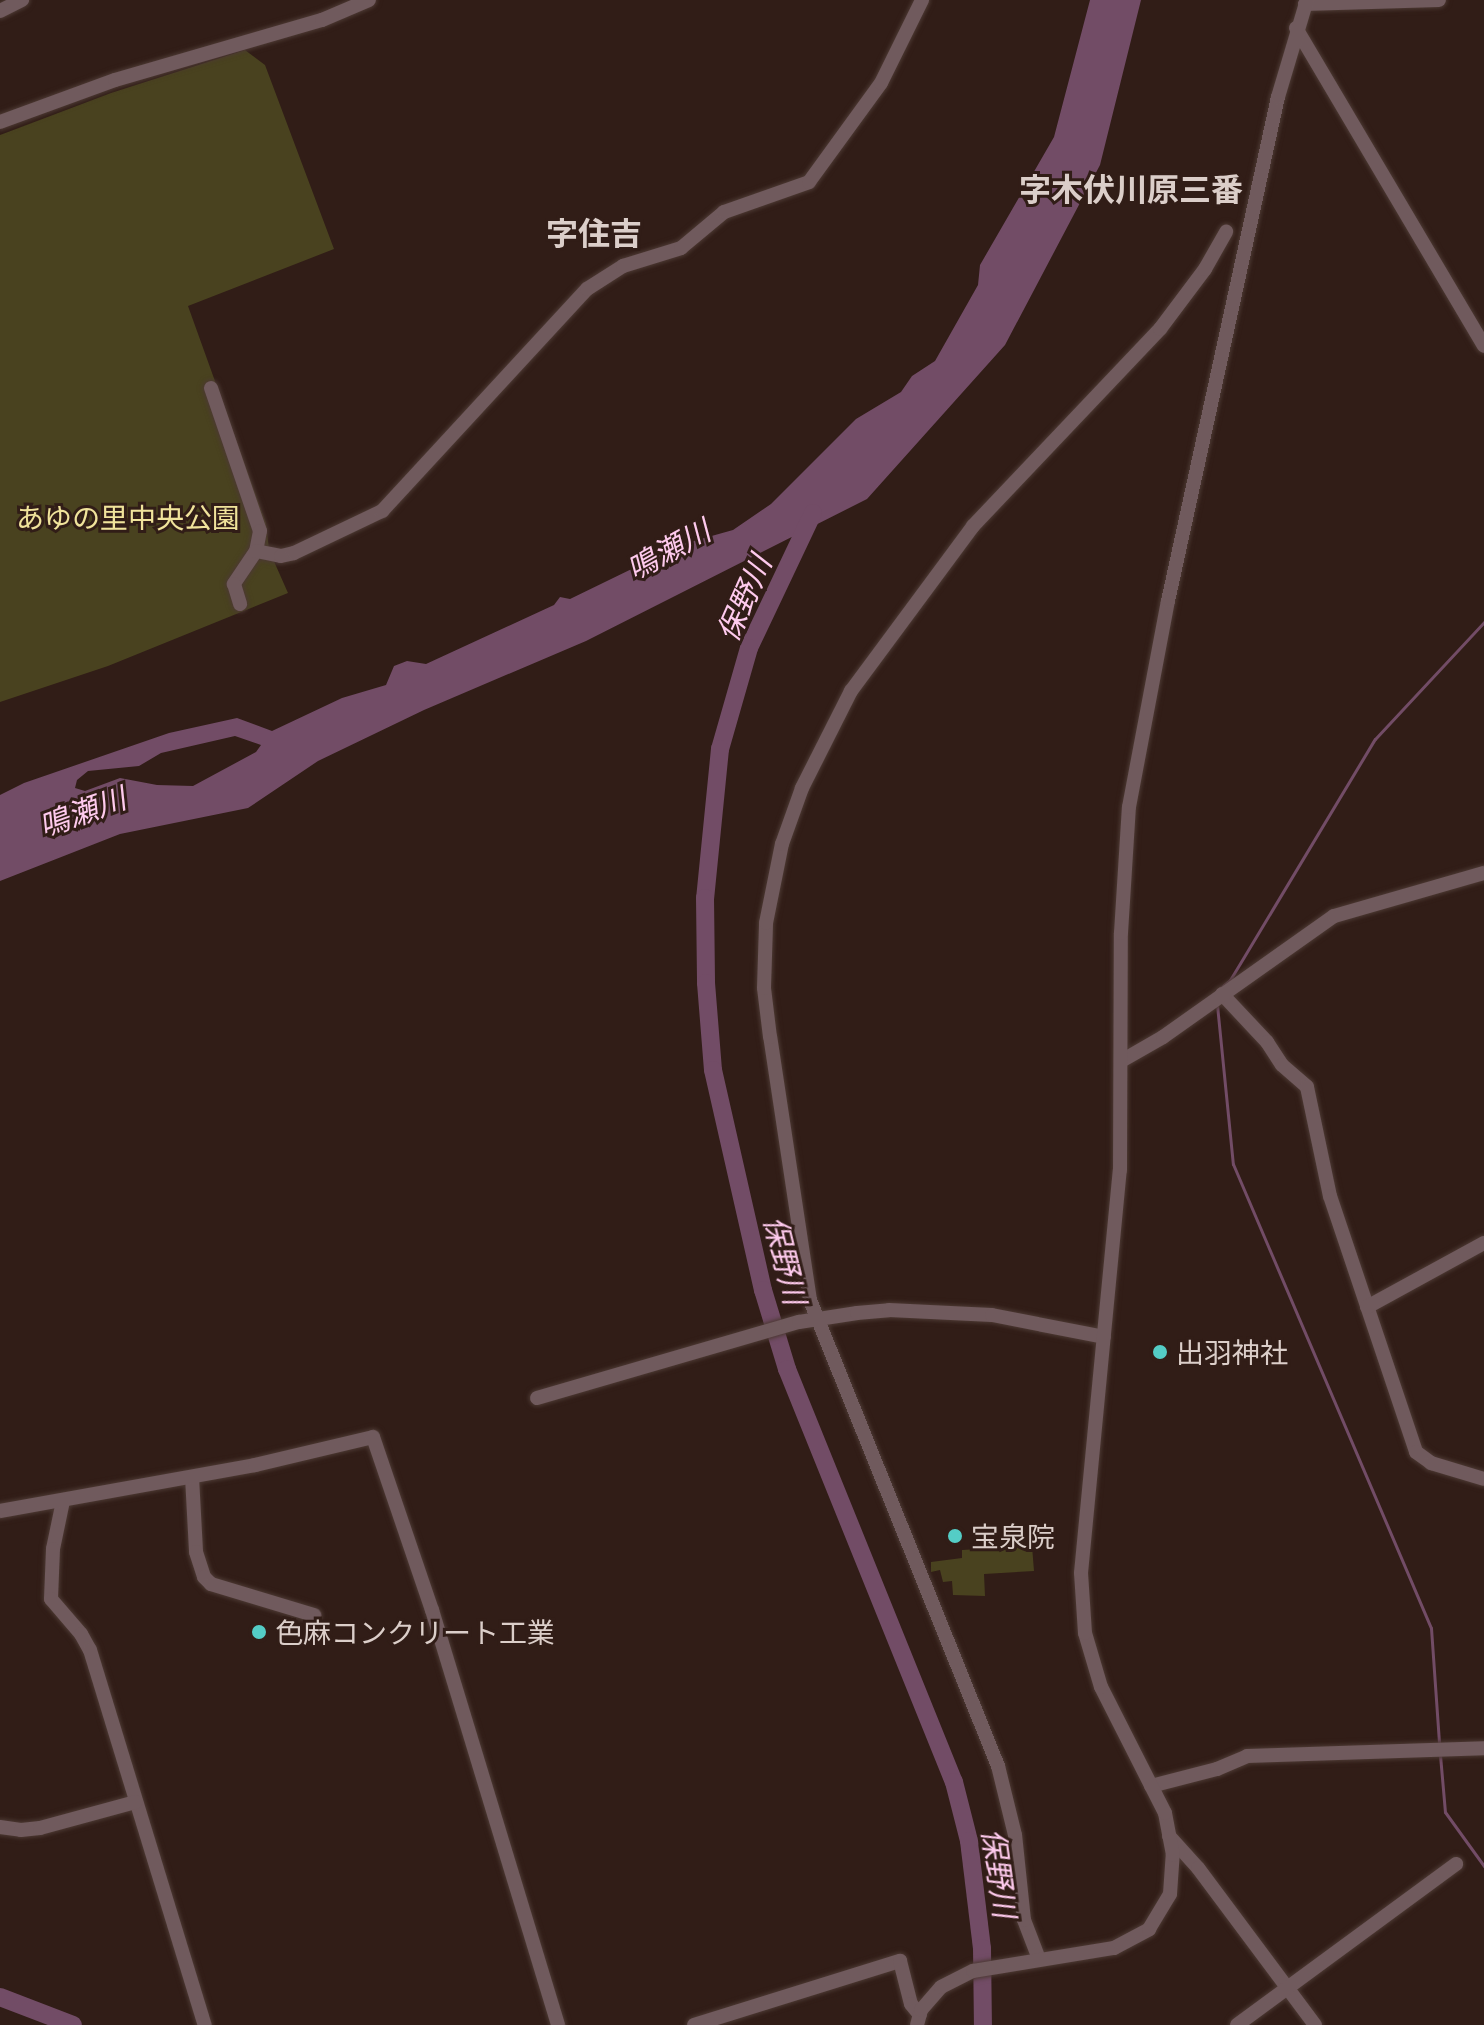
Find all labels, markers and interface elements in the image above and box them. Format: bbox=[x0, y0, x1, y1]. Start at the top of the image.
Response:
district label: 字木伏川原三番 bbox=[1019, 170, 1243, 208]
district label: 字住吉 bbox=[546, 214, 642, 252]
park label: あゆの里中央公園 bbox=[16, 500, 240, 534]
water label: 鳴瀬川 bbox=[620, 511, 716, 587]
water label: 保野川 bbox=[708, 550, 778, 646]
water label: 鳴瀬川 bbox=[34, 779, 130, 843]
water label: 保野川 bbox=[758, 1212, 814, 1308]
place label: 出羽神社 bbox=[1176, 1335, 1288, 1369]
marker: 出羽神社 bbox=[1151, 1343, 1169, 1361]
place label: 宝泉院 bbox=[971, 1519, 1055, 1553]
marker: 宝泉院 bbox=[946, 1527, 964, 1545]
place label: 色麻コンクリート工業 bbox=[275, 1615, 555, 1649]
marker: 色麻コンクリート工業 bbox=[250, 1623, 268, 1641]
water label: 保野川 bbox=[976, 1826, 1024, 1920]

